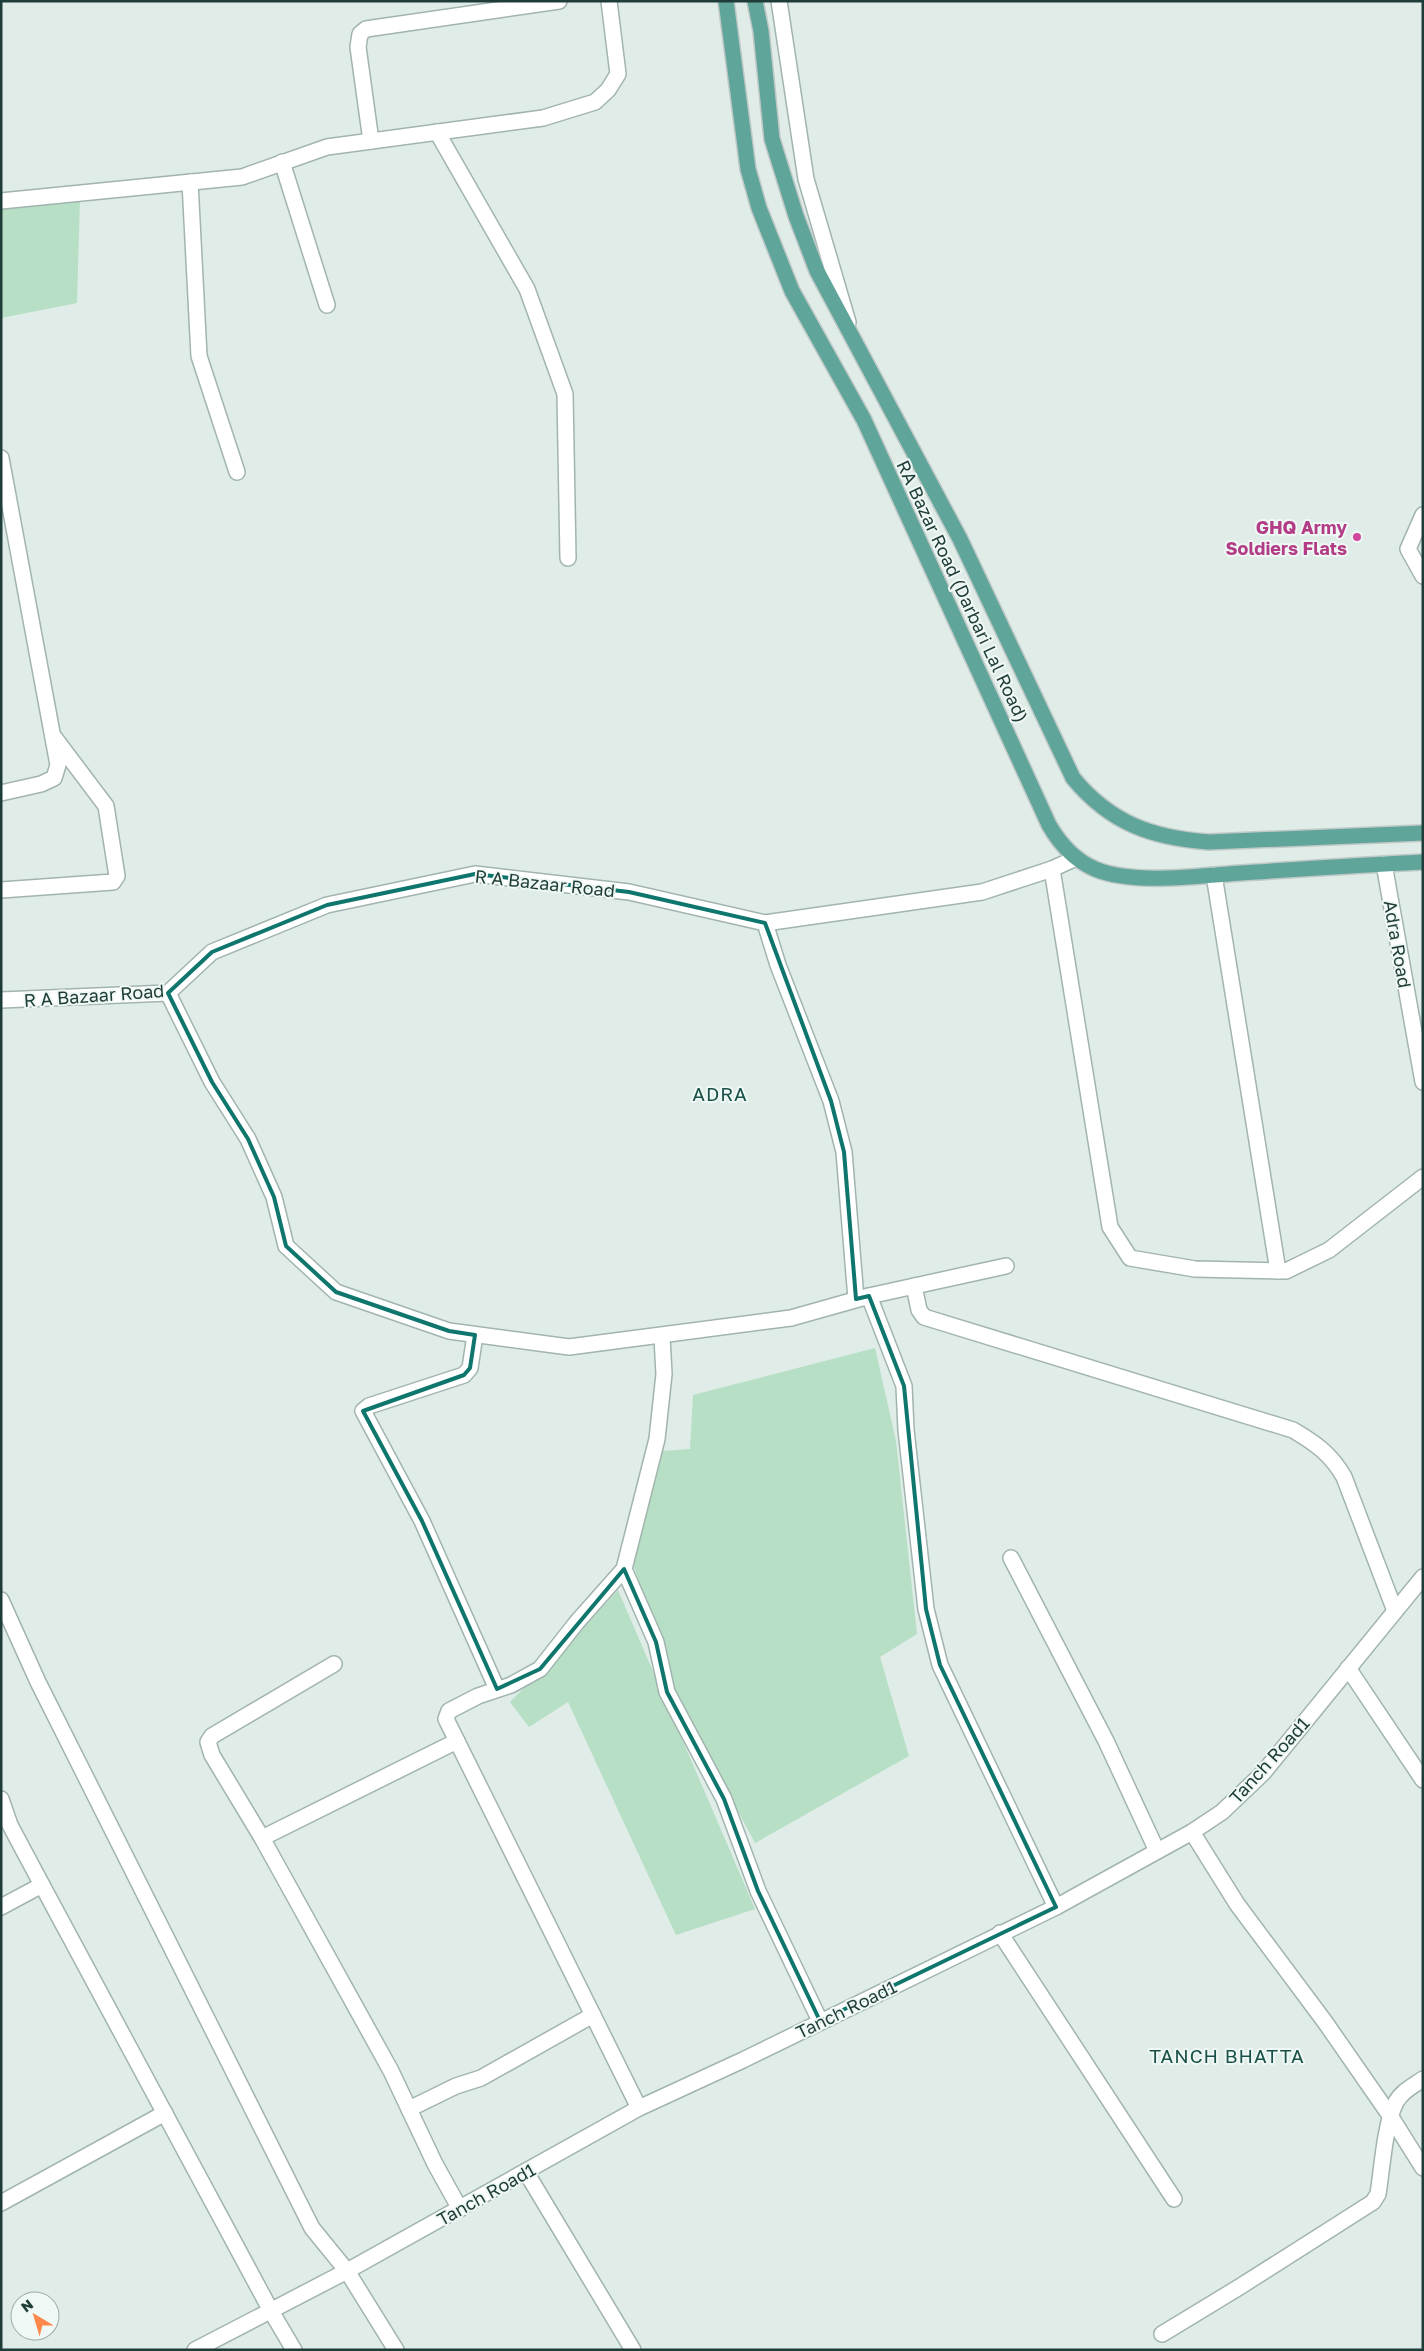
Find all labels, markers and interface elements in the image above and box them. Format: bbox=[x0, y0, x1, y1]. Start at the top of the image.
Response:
street label: RA Bazar Road (Darbari Lal Road) bbox=[892, 457, 1034, 725]
place label: GHQ Army Soldiers Flats bbox=[1226, 516, 1347, 559]
marker: GHQ Army Soldiers Flats bbox=[1351, 531, 1363, 543]
street label: R A Bazaar Road bbox=[474, 865, 616, 901]
street label: Adra Road bbox=[1379, 898, 1417, 990]
street label: R A Bazaar Road bbox=[23, 979, 165, 1011]
district label: ADRA bbox=[692, 1082, 748, 1105]
street label: Tanch Road1 bbox=[1224, 1712, 1314, 1808]
street label: Tanch Road1 bbox=[792, 1975, 900, 2043]
district label: TANCH BHATTA bbox=[1149, 2044, 1305, 2067]
street label: Tanch Road1 bbox=[433, 2158, 539, 2230]
north arrow bbox=[10, 2291, 60, 2341]
text: N bbox=[17, 2295, 36, 2315]

